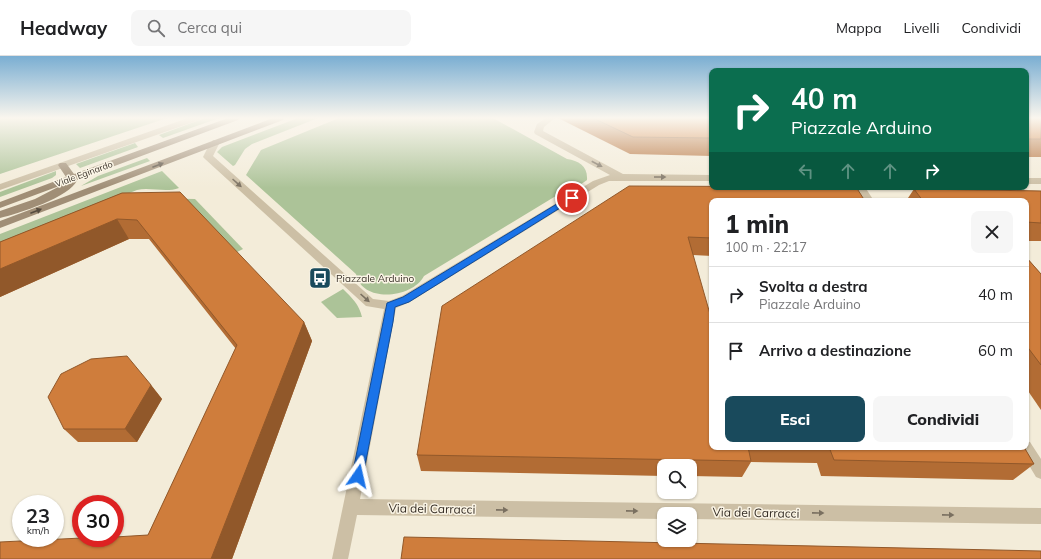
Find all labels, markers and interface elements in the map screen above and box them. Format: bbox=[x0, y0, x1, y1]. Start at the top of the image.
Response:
search box bbox=[131, 10, 411, 46]
text: Headway bbox=[20, 16, 107, 40]
icon: search bbox=[145, 17, 167, 39]
text: Cerca qui bbox=[177, 18, 242, 37]
text: Mappa bbox=[836, 19, 882, 37]
text: Livelli bbox=[904, 19, 939, 37]
text: Condividi bbox=[961, 19, 1021, 37]
text: 40 m bbox=[791, 81, 857, 116]
icon: right bbox=[725, 84, 777, 136]
text: Piazzale Arduino bbox=[791, 116, 932, 139]
street label: Viale Eginardo bbox=[54, 158, 114, 189]
icon: left bbox=[795, 160, 817, 182]
icon: ahead bbox=[837, 160, 859, 182]
icon: ahead bbox=[879, 160, 901, 182]
icon: right bbox=[921, 160, 943, 182]
one-way arrow bbox=[152, 161, 164, 167]
one-way arrow bbox=[591, 161, 603, 167]
one-way arrow bbox=[654, 174, 667, 180]
one-way arrow bbox=[232, 178, 242, 187]
pin bbox=[555, 181, 589, 215]
icon: arrive bbox=[561, 187, 583, 209]
one-way arrow bbox=[31, 208, 43, 214]
text: 1 min bbox=[725, 209, 789, 239]
button: close bbox=[971, 211, 1013, 253]
text: 100 m · 22:17 bbox=[725, 239, 807, 255]
bus stop icon: Piazzale Arduino bbox=[307, 265, 333, 291]
place label: Piazzale Arduino bbox=[336, 272, 415, 285]
text: Svolta a destra bbox=[759, 277, 868, 296]
icon: right bbox=[725, 284, 747, 306]
text: 40 m bbox=[978, 285, 1013, 304]
one-way arrow bbox=[360, 293, 370, 303]
text: Piazzale Arduino bbox=[759, 296, 861, 312]
icon: arrive bbox=[725, 340, 747, 362]
text: Arrivo a destinazione bbox=[759, 341, 911, 360]
text: 60 m bbox=[978, 341, 1013, 360]
button: Esci bbox=[725, 396, 865, 442]
button: Condividi bbox=[873, 396, 1013, 442]
position arrow bbox=[337, 455, 379, 497]
map controls bbox=[657, 459, 697, 547]
button: search bbox=[657, 459, 697, 499]
speed limit sign: 30 bbox=[72, 495, 124, 547]
street label: Via dei Carracci bbox=[388, 500, 476, 517]
text: 23 bbox=[26, 503, 50, 528]
street label: Via dei Carracci bbox=[712, 504, 800, 521]
one-way arrow bbox=[496, 507, 509, 513]
button: layers bbox=[657, 507, 697, 547]
one-way arrow bbox=[626, 508, 639, 514]
one-way arrow bbox=[812, 510, 825, 516]
one-way arrow bbox=[942, 512, 955, 518]
text: km/h bbox=[27, 524, 49, 537]

